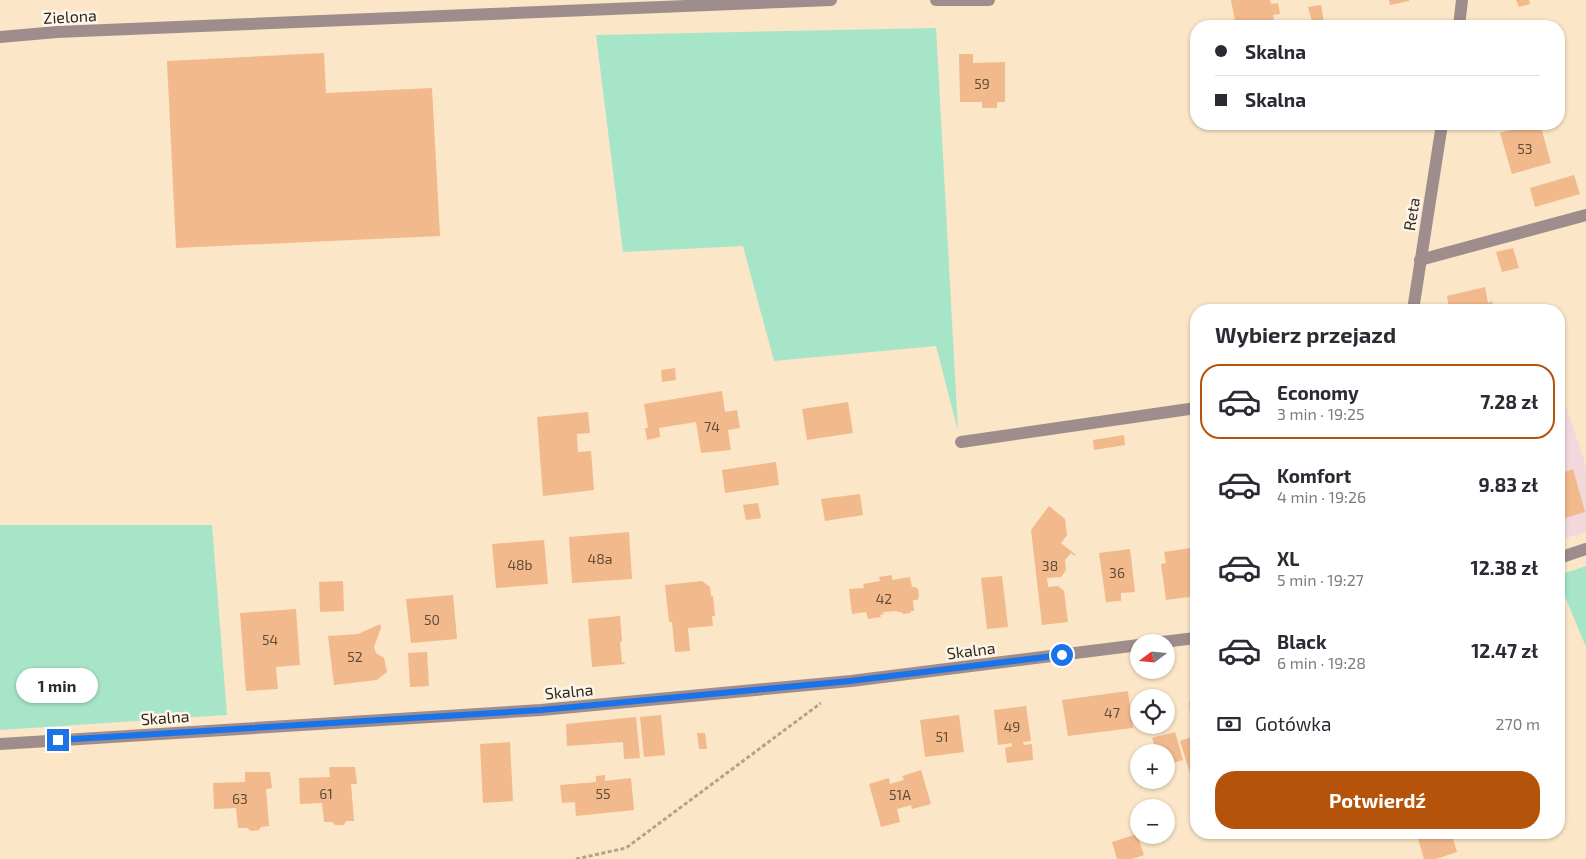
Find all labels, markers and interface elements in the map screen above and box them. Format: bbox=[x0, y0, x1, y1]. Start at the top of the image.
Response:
street label: Zielona bbox=[43, 5, 97, 27]
text: Skalna bbox=[1245, 40, 1306, 63]
house number: 59 bbox=[974, 75, 990, 92]
text: Skalna bbox=[1245, 88, 1306, 111]
house number: 53 bbox=[1517, 140, 1533, 157]
street label: Reta bbox=[1399, 196, 1423, 232]
text: Wybierz przejazd bbox=[1215, 321, 1396, 347]
icon: car bbox=[1217, 379, 1262, 424]
text: Economy bbox=[1277, 381, 1359, 404]
text: 7.28 zł bbox=[1480, 390, 1538, 413]
text: 3 min · 19:25 bbox=[1277, 404, 1365, 423]
house number: 74 bbox=[704, 418, 720, 435]
icon: car bbox=[1217, 462, 1262, 507]
text: Komfort bbox=[1277, 464, 1351, 487]
text: 9.83 zł bbox=[1479, 473, 1538, 496]
text: 4 min · 19:26 bbox=[1277, 487, 1366, 506]
icon: car bbox=[1217, 545, 1262, 590]
text: XL bbox=[1277, 547, 1299, 570]
house number: 48a bbox=[588, 550, 612, 567]
house number: 48b bbox=[507, 556, 533, 573]
text: 12.38 zł bbox=[1471, 556, 1538, 579]
house number: 38 bbox=[1042, 557, 1058, 574]
house number: 36 bbox=[1109, 564, 1125, 581]
text: 5 min · 19:27 bbox=[1277, 570, 1364, 589]
house number: 42 bbox=[876, 590, 892, 607]
house number: 50 bbox=[424, 611, 440, 628]
icon: car bbox=[1217, 628, 1262, 673]
text: Black bbox=[1277, 630, 1327, 653]
house number: 54 bbox=[262, 631, 278, 648]
north arrow bbox=[1130, 634, 1175, 679]
map controls bbox=[1130, 634, 1175, 844]
street label: Skalna bbox=[946, 638, 996, 662]
text: 12.47 zł bbox=[1471, 639, 1538, 662]
route start bbox=[1051, 644, 1073, 666]
house number: 52 bbox=[347, 648, 363, 665]
text: 6 min · 19:28 bbox=[1277, 653, 1366, 672]
callout: 1 min bbox=[17, 668, 99, 702]
text: 1 min bbox=[38, 676, 76, 695]
street label: Skalna bbox=[544, 679, 594, 703]
button: locate bbox=[1130, 689, 1175, 734]
house number: 47 bbox=[1104, 704, 1120, 721]
street label: Skalna bbox=[140, 706, 190, 728]
icon: cash bbox=[1215, 710, 1243, 738]
text: Gotówka bbox=[1255, 712, 1331, 735]
text: 270 m bbox=[1496, 714, 1540, 733]
house number: 49 bbox=[1004, 718, 1020, 735]
house number: 51 bbox=[935, 728, 949, 745]
route end bbox=[47, 729, 69, 751]
button: + bbox=[1130, 744, 1175, 789]
button: Potwierdź bbox=[1215, 771, 1540, 829]
house number: 61 bbox=[319, 785, 333, 802]
house number: 55 bbox=[595, 785, 611, 802]
house number: 51A bbox=[889, 786, 911, 803]
house number: 63 bbox=[232, 790, 248, 807]
button: − bbox=[1130, 799, 1175, 844]

